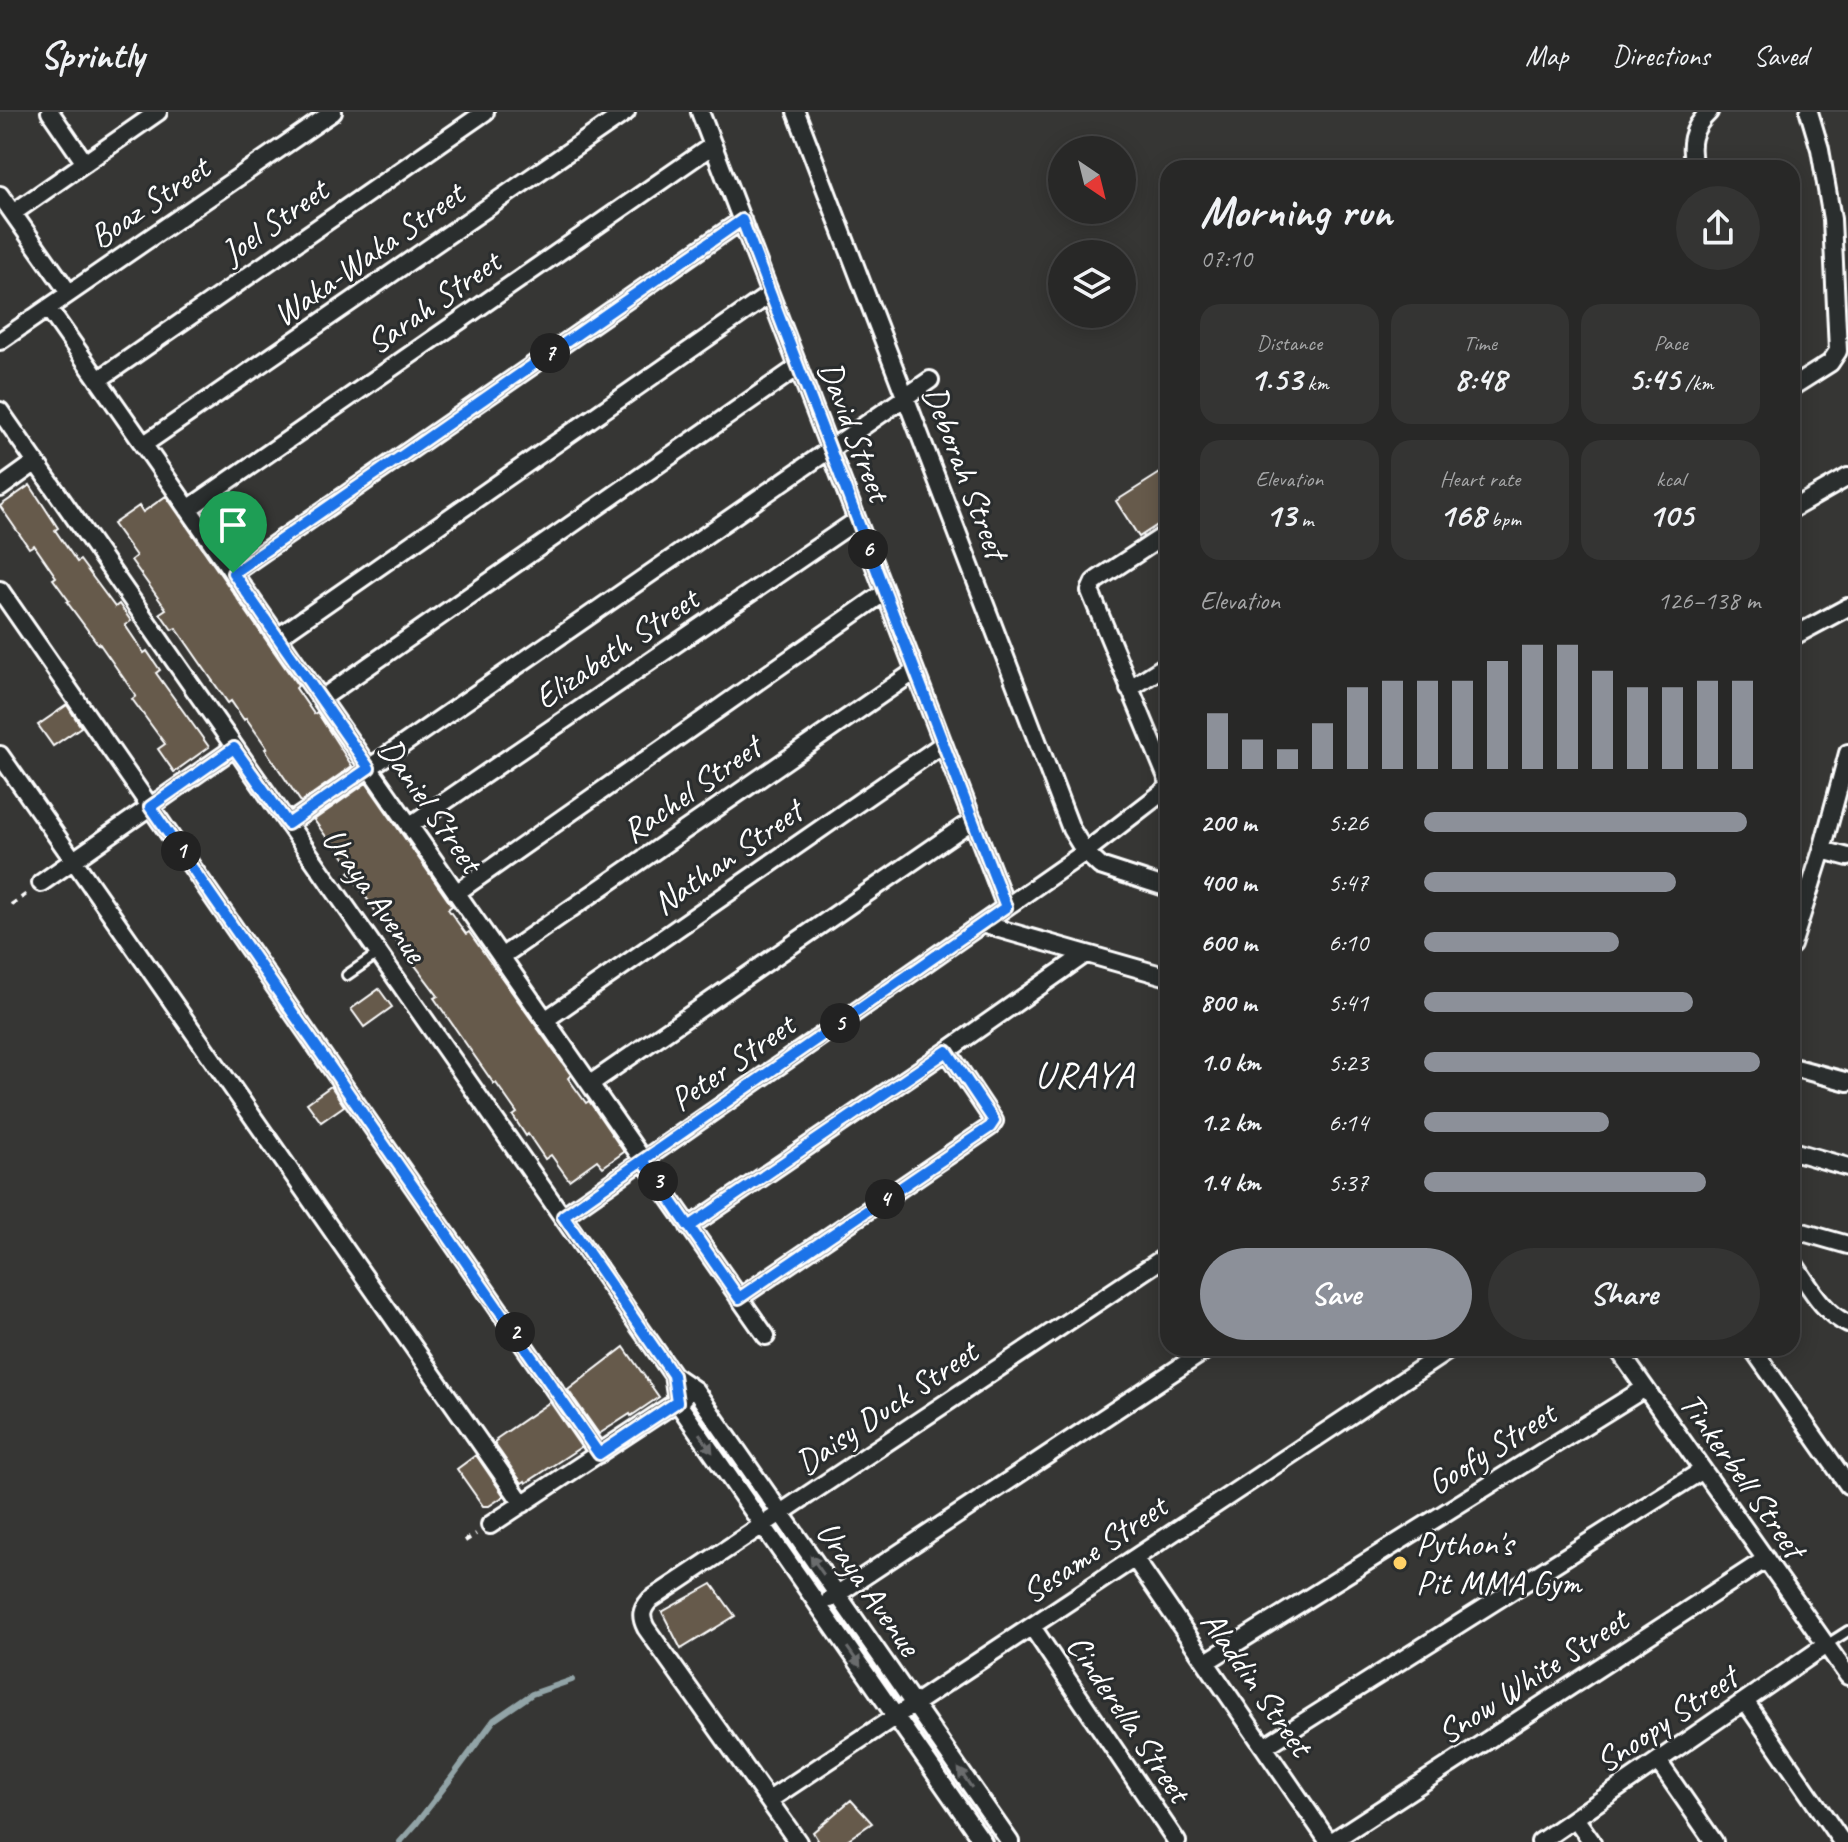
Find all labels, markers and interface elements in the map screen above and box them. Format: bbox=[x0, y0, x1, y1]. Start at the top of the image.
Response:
text: Sprintly bbox=[40, 32, 144, 79]
text: Map bbox=[1525, 38, 1568, 73]
text: Directions bbox=[1612, 38, 1710, 73]
text: Saved bbox=[1754, 38, 1808, 73]
north arrow bbox=[1048, 136, 1136, 224]
map controls bbox=[1048, 136, 1136, 328]
street label: Boaz Street bbox=[81, 144, 220, 258]
street label: Joel Street bbox=[211, 167, 339, 274]
street label: Waka-Waka Street bbox=[264, 170, 475, 336]
text: Morning run bbox=[1200, 184, 1392, 239]
button: share bbox=[1676, 186, 1760, 270]
street label: Sarah Street bbox=[358, 238, 511, 364]
button: layers bbox=[1048, 240, 1136, 328]
text: 07:10 bbox=[1200, 242, 1252, 275]
text: Distance bbox=[1257, 329, 1322, 357]
text: Time bbox=[1463, 329, 1497, 357]
text: Pace bbox=[1654, 329, 1688, 357]
pin: 7 bbox=[530, 333, 570, 373]
text: 7 bbox=[545, 339, 555, 367]
street label: David Street bbox=[809, 355, 903, 511]
text: 1.53 bbox=[1250, 357, 1302, 400]
text: 8:48 bbox=[1454, 357, 1506, 400]
text: 5:45 bbox=[1628, 357, 1679, 400]
text: km bbox=[1302, 369, 1329, 397]
text: /km bbox=[1679, 369, 1713, 397]
street label: Deborah Street bbox=[913, 379, 1020, 569]
text: Elevation bbox=[1255, 465, 1323, 493]
text: Heart rate bbox=[1440, 465, 1520, 493]
text: kcal bbox=[1656, 465, 1685, 493]
pin bbox=[199, 491, 267, 573]
text: 13 bbox=[1265, 493, 1296, 536]
text: 168 bbox=[1439, 493, 1486, 536]
text: 105 bbox=[1648, 493, 1693, 536]
icon: arrive bbox=[211, 503, 255, 547]
text: m bbox=[1296, 505, 1313, 533]
text: bpm bbox=[1486, 505, 1521, 533]
pin: 6 bbox=[848, 529, 888, 569]
text: 6 bbox=[863, 535, 873, 563]
street label: Elizabeth Street bbox=[526, 575, 709, 719]
text: Elevation bbox=[1200, 584, 1280, 617]
text: 126–138 m bbox=[1657, 584, 1760, 617]
street label: Rachel Street bbox=[613, 723, 772, 852]
street label: Daniel Street bbox=[369, 729, 495, 884]
street label: Nathan Street bbox=[644, 787, 814, 924]
text: 200 m bbox=[1200, 806, 1256, 839]
text: 5:26 bbox=[1328, 806, 1368, 839]
street label: Uraya Avenue bbox=[313, 819, 438, 972]
pin: 1 bbox=[161, 831, 201, 871]
text: 1 bbox=[176, 837, 186, 865]
text: 400 m bbox=[1200, 866, 1256, 899]
text: 5:47 bbox=[1328, 866, 1368, 899]
text: 600 m bbox=[1200, 926, 1257, 959]
text: 6:10 bbox=[1328, 926, 1368, 959]
text: 800 m bbox=[1200, 986, 1256, 1019]
text: 5:41 bbox=[1328, 986, 1368, 1019]
street label: Peter Street bbox=[661, 1001, 806, 1120]
pin: 5 bbox=[820, 1003, 860, 1043]
text: 5 bbox=[835, 1009, 845, 1037]
text: 1.0 km bbox=[1200, 1046, 1260, 1079]
text: 5:23 bbox=[1328, 1046, 1368, 1079]
district label: URAYA bbox=[1035, 1051, 1135, 1098]
text: 1.2 km bbox=[1200, 1106, 1260, 1139]
text: 6:14 bbox=[1328, 1106, 1368, 1139]
pin: 3 bbox=[638, 1161, 678, 1201]
text: 1.4 km bbox=[1200, 1166, 1260, 1199]
text: 5:37 bbox=[1328, 1166, 1368, 1199]
text: 3 bbox=[653, 1167, 663, 1195]
pin: 4 bbox=[865, 1179, 905, 1219]
text: 4 bbox=[880, 1185, 890, 1213]
button: Save bbox=[1200, 1248, 1472, 1340]
button: Share bbox=[1488, 1248, 1760, 1340]
pin: 2 bbox=[495, 1312, 535, 1352]
text: 2 bbox=[510, 1318, 520, 1346]
street label: Daisy Duck Street bbox=[787, 1328, 988, 1484]
street label: Tinkerbell Street bbox=[1670, 1384, 1819, 1570]
street label: Goofy Street bbox=[1419, 1390, 1566, 1504]
one-way arrow bbox=[698, 1433, 713, 1454]
street label: Sesame Street bbox=[1013, 1483, 1178, 1613]
street label: Uraya Avenue bbox=[807, 1512, 932, 1665]
place label: Python's Pit MMA Gym bbox=[1416, 1522, 1583, 1604]
one-way arrow bbox=[810, 1554, 825, 1575]
marker: Python's Pit MMA Gym bbox=[1391, 1554, 1409, 1572]
street label: Snow White Street bbox=[1429, 1596, 1638, 1754]
street label: Aladdin Street bbox=[1191, 1602, 1325, 1767]
street label: Cinderella Street bbox=[1057, 1626, 1203, 1813]
one-way arrow bbox=[846, 1646, 861, 1667]
street label: Snoopy Street bbox=[1587, 1653, 1749, 1782]
one-way arrow bbox=[958, 1767, 973, 1788]

